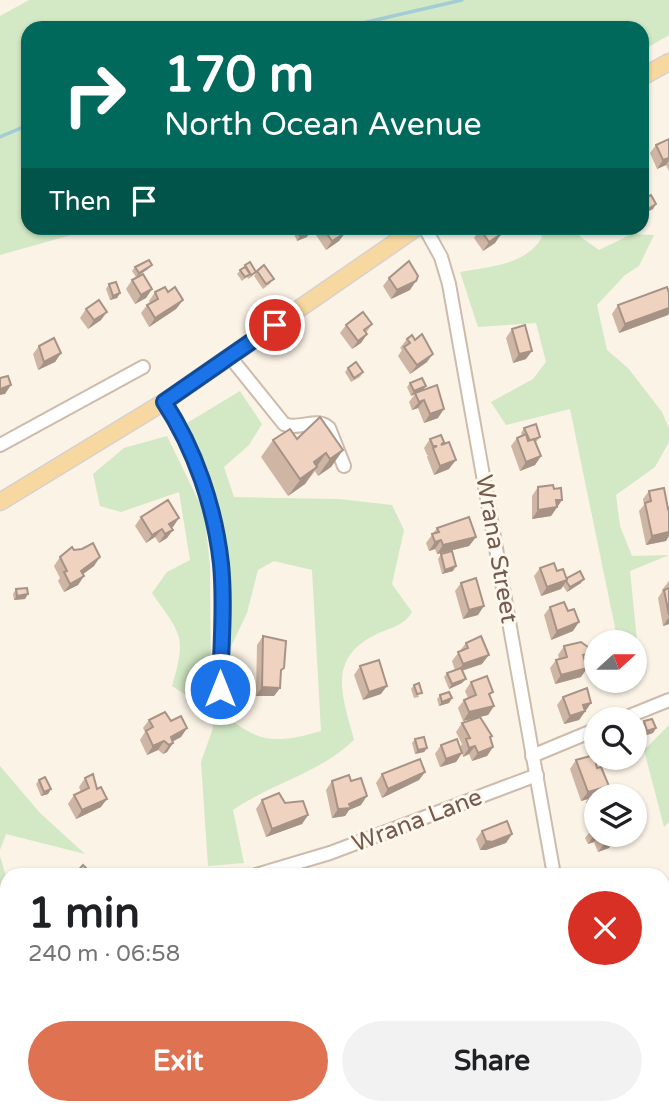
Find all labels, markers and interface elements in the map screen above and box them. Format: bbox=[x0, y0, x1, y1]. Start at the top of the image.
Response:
text: 170 m bbox=[164, 46, 314, 105]
icon: right bbox=[49, 49, 140, 140]
text: North Ocean Avenue bbox=[164, 106, 482, 144]
icon: arrive bbox=[125, 182, 163, 220]
text: Then bbox=[49, 186, 111, 217]
pin bbox=[245, 295, 305, 355]
icon: arrive bbox=[256, 306, 294, 344]
street label: Wrana Street bbox=[469, 473, 524, 625]
north arrow bbox=[584, 630, 648, 693]
map controls bbox=[584, 630, 647, 847]
position arrow bbox=[183, 652, 257, 726]
button: search bbox=[584, 707, 647, 770]
street label: Wrana Lane bbox=[348, 782, 486, 859]
button: layers bbox=[584, 784, 647, 847]
text: 1 min bbox=[28, 888, 140, 939]
button: close bbox=[568, 891, 642, 965]
text: 240 m · 06:58 bbox=[28, 940, 180, 968]
button: Exit bbox=[28, 1021, 328, 1101]
button: Share bbox=[342, 1021, 642, 1101]

